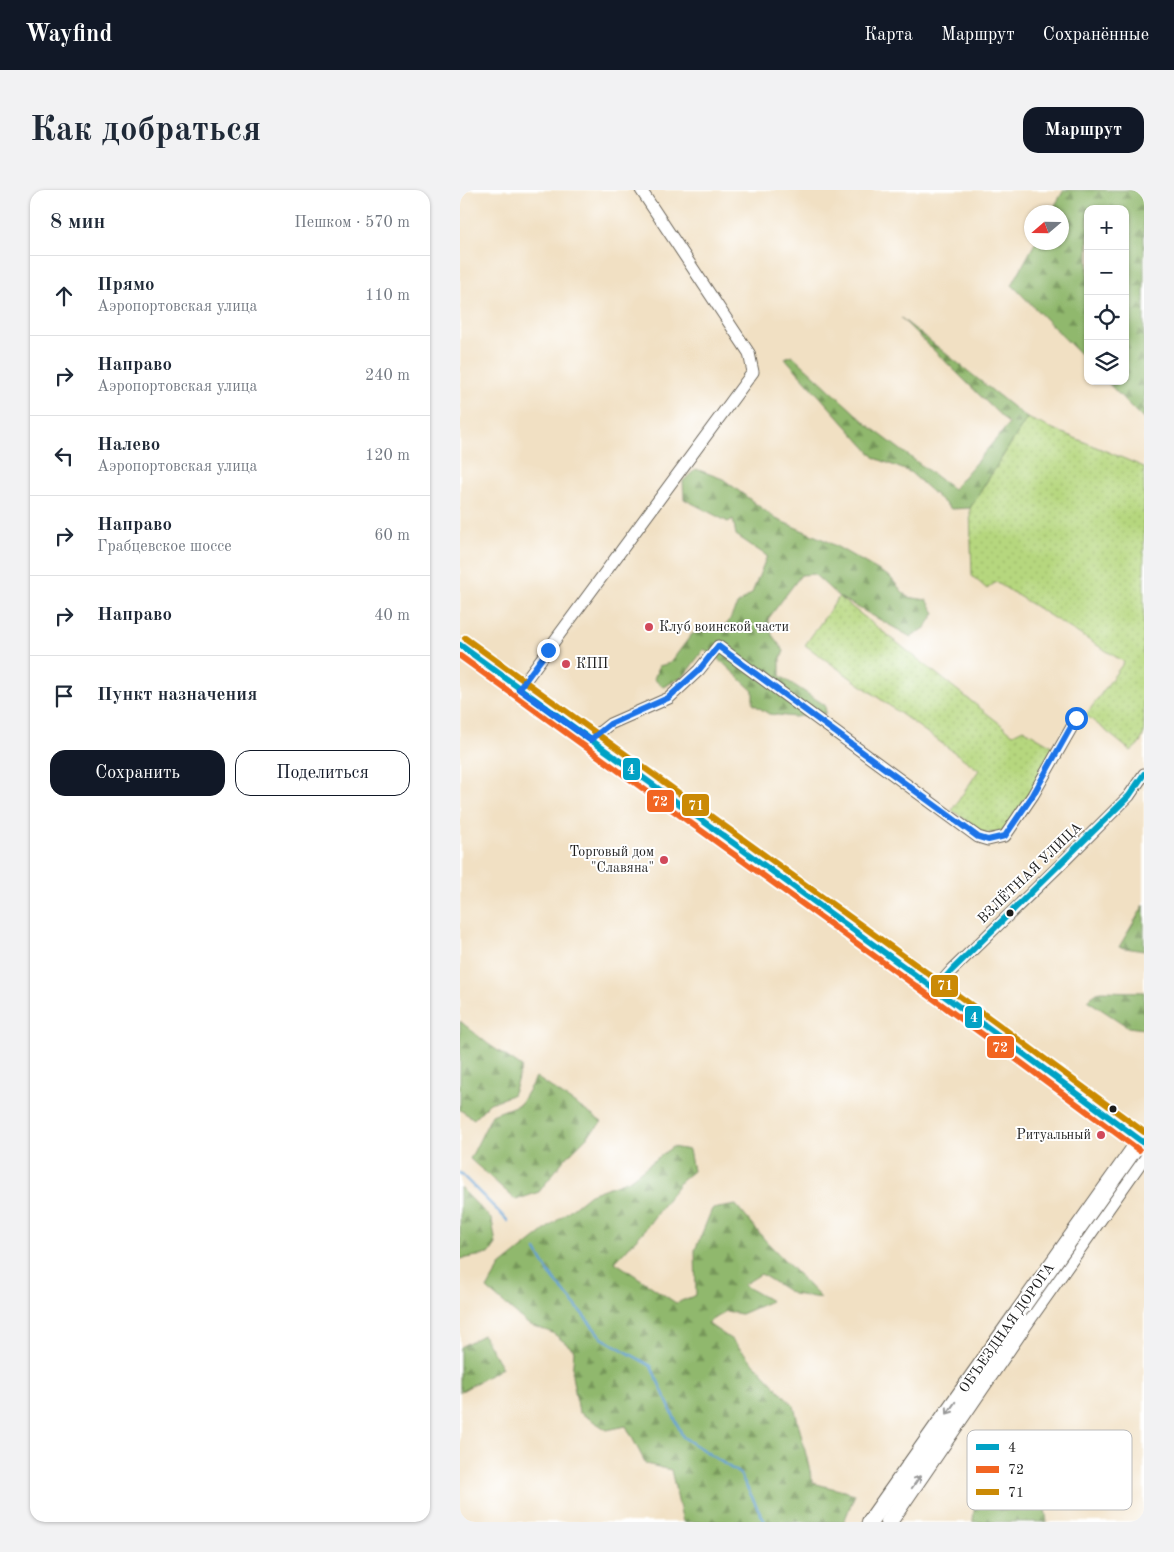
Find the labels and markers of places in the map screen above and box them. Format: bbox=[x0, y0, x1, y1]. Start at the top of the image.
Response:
place label: Клуб воинской части bbox=[659, 620, 789, 634]
marker: Клуб воинской части bbox=[643, 621, 655, 633]
place label: КПП bbox=[576, 657, 608, 671]
marker: КПП bbox=[560, 658, 572, 670]
place label: Торговый дом "Славяна" bbox=[569, 845, 654, 875]
marker: Торговый дом "Славяна" bbox=[658, 854, 670, 866]
unlabelled marker bbox=[1005, 908, 1015, 918]
unlabelled marker bbox=[1108, 1104, 1118, 1114]
place label: Ритуальный bbox=[1016, 1128, 1091, 1142]
marker: Ритуальный bbox=[1095, 1129, 1107, 1141]

